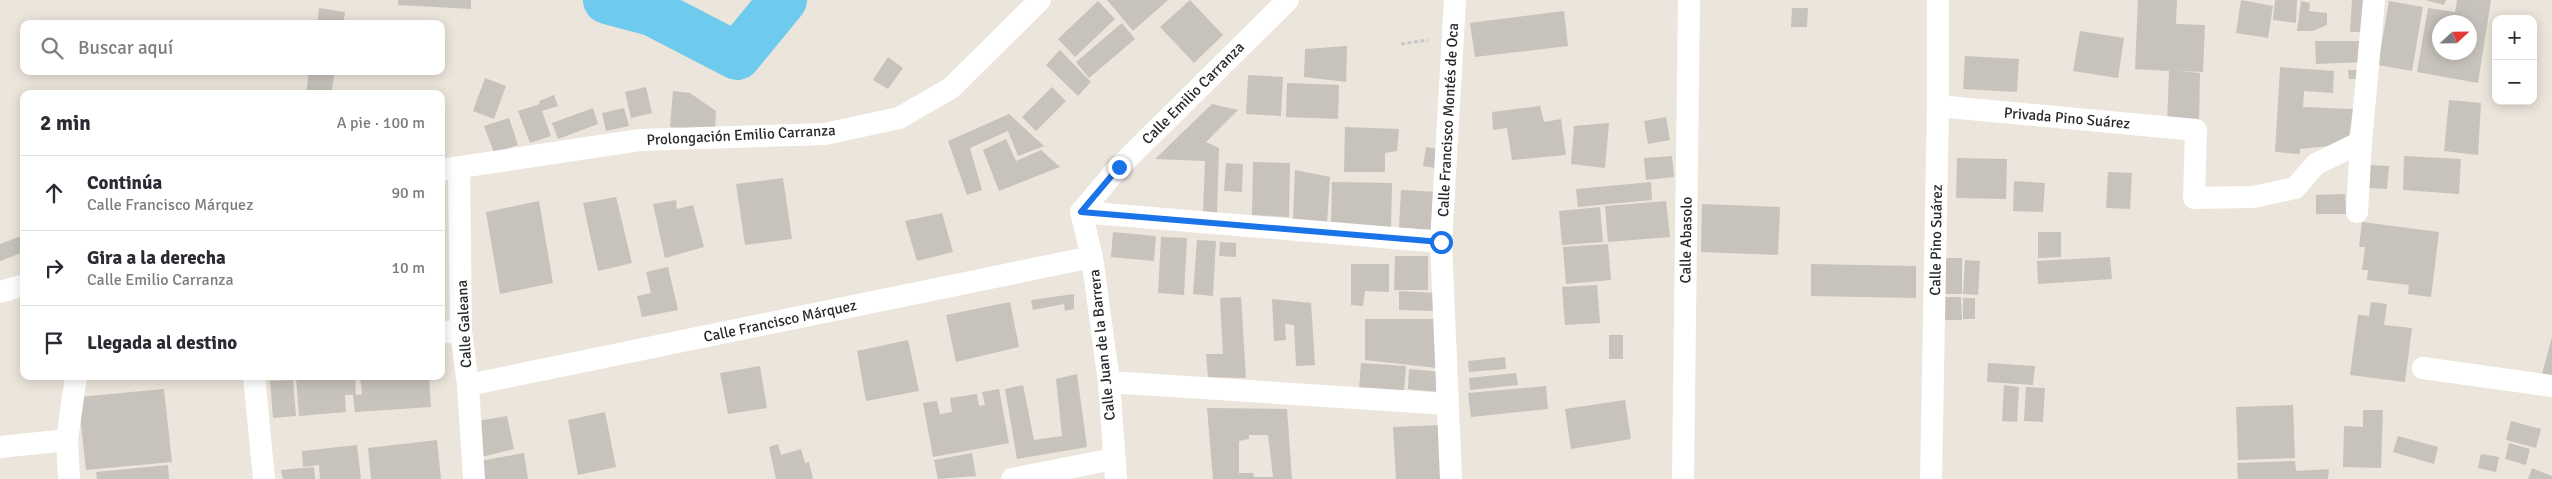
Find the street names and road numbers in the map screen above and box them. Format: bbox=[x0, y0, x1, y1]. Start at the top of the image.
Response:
street label: Calle Francisco Montés de Oca bbox=[1434, 22, 1462, 218]
street label: Calle Emilio Carranza bbox=[1138, 38, 1248, 148]
street label: Privada Pino Suárez bbox=[2003, 104, 2131, 133]
street label: Prolongación Emilio Carranza bbox=[646, 121, 836, 149]
street label: Calle Pino Suárez bbox=[1926, 184, 1946, 296]
street label: Calle Abasolo bbox=[1676, 196, 1696, 284]
street label: Calle Juan de la Barrera bbox=[1085, 269, 1119, 421]
street label: Calle Galeana bbox=[453, 279, 475, 369]
street label: Calle Francisco Márquez bbox=[702, 296, 858, 346]

